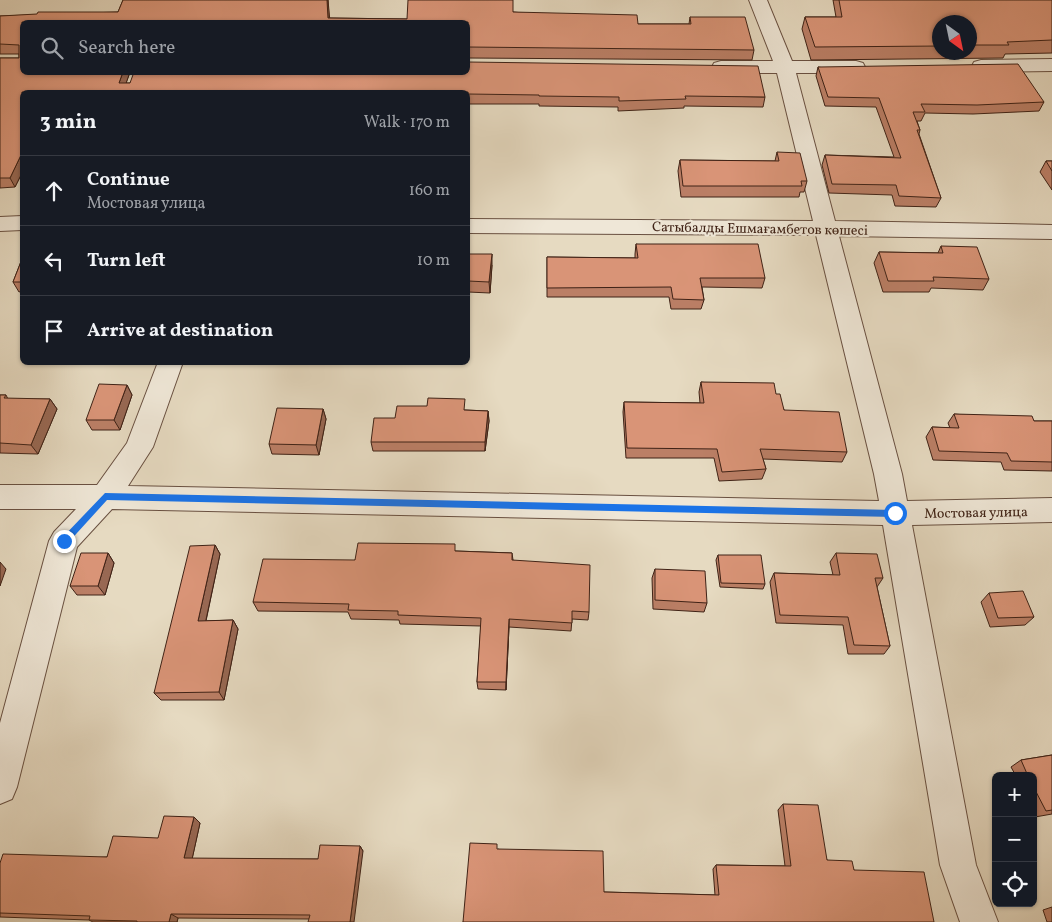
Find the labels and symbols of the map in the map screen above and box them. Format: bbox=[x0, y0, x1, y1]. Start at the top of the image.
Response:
north arrow bbox=[932, 15, 977, 60]
street label: Сатыбалды Ешмағамбетов көшесі bbox=[652, 218, 868, 241]
route start bbox=[884, 502, 907, 525]
street label: Мостовая улица bbox=[924, 503, 1028, 524]
route end bbox=[53, 530, 76, 553]

